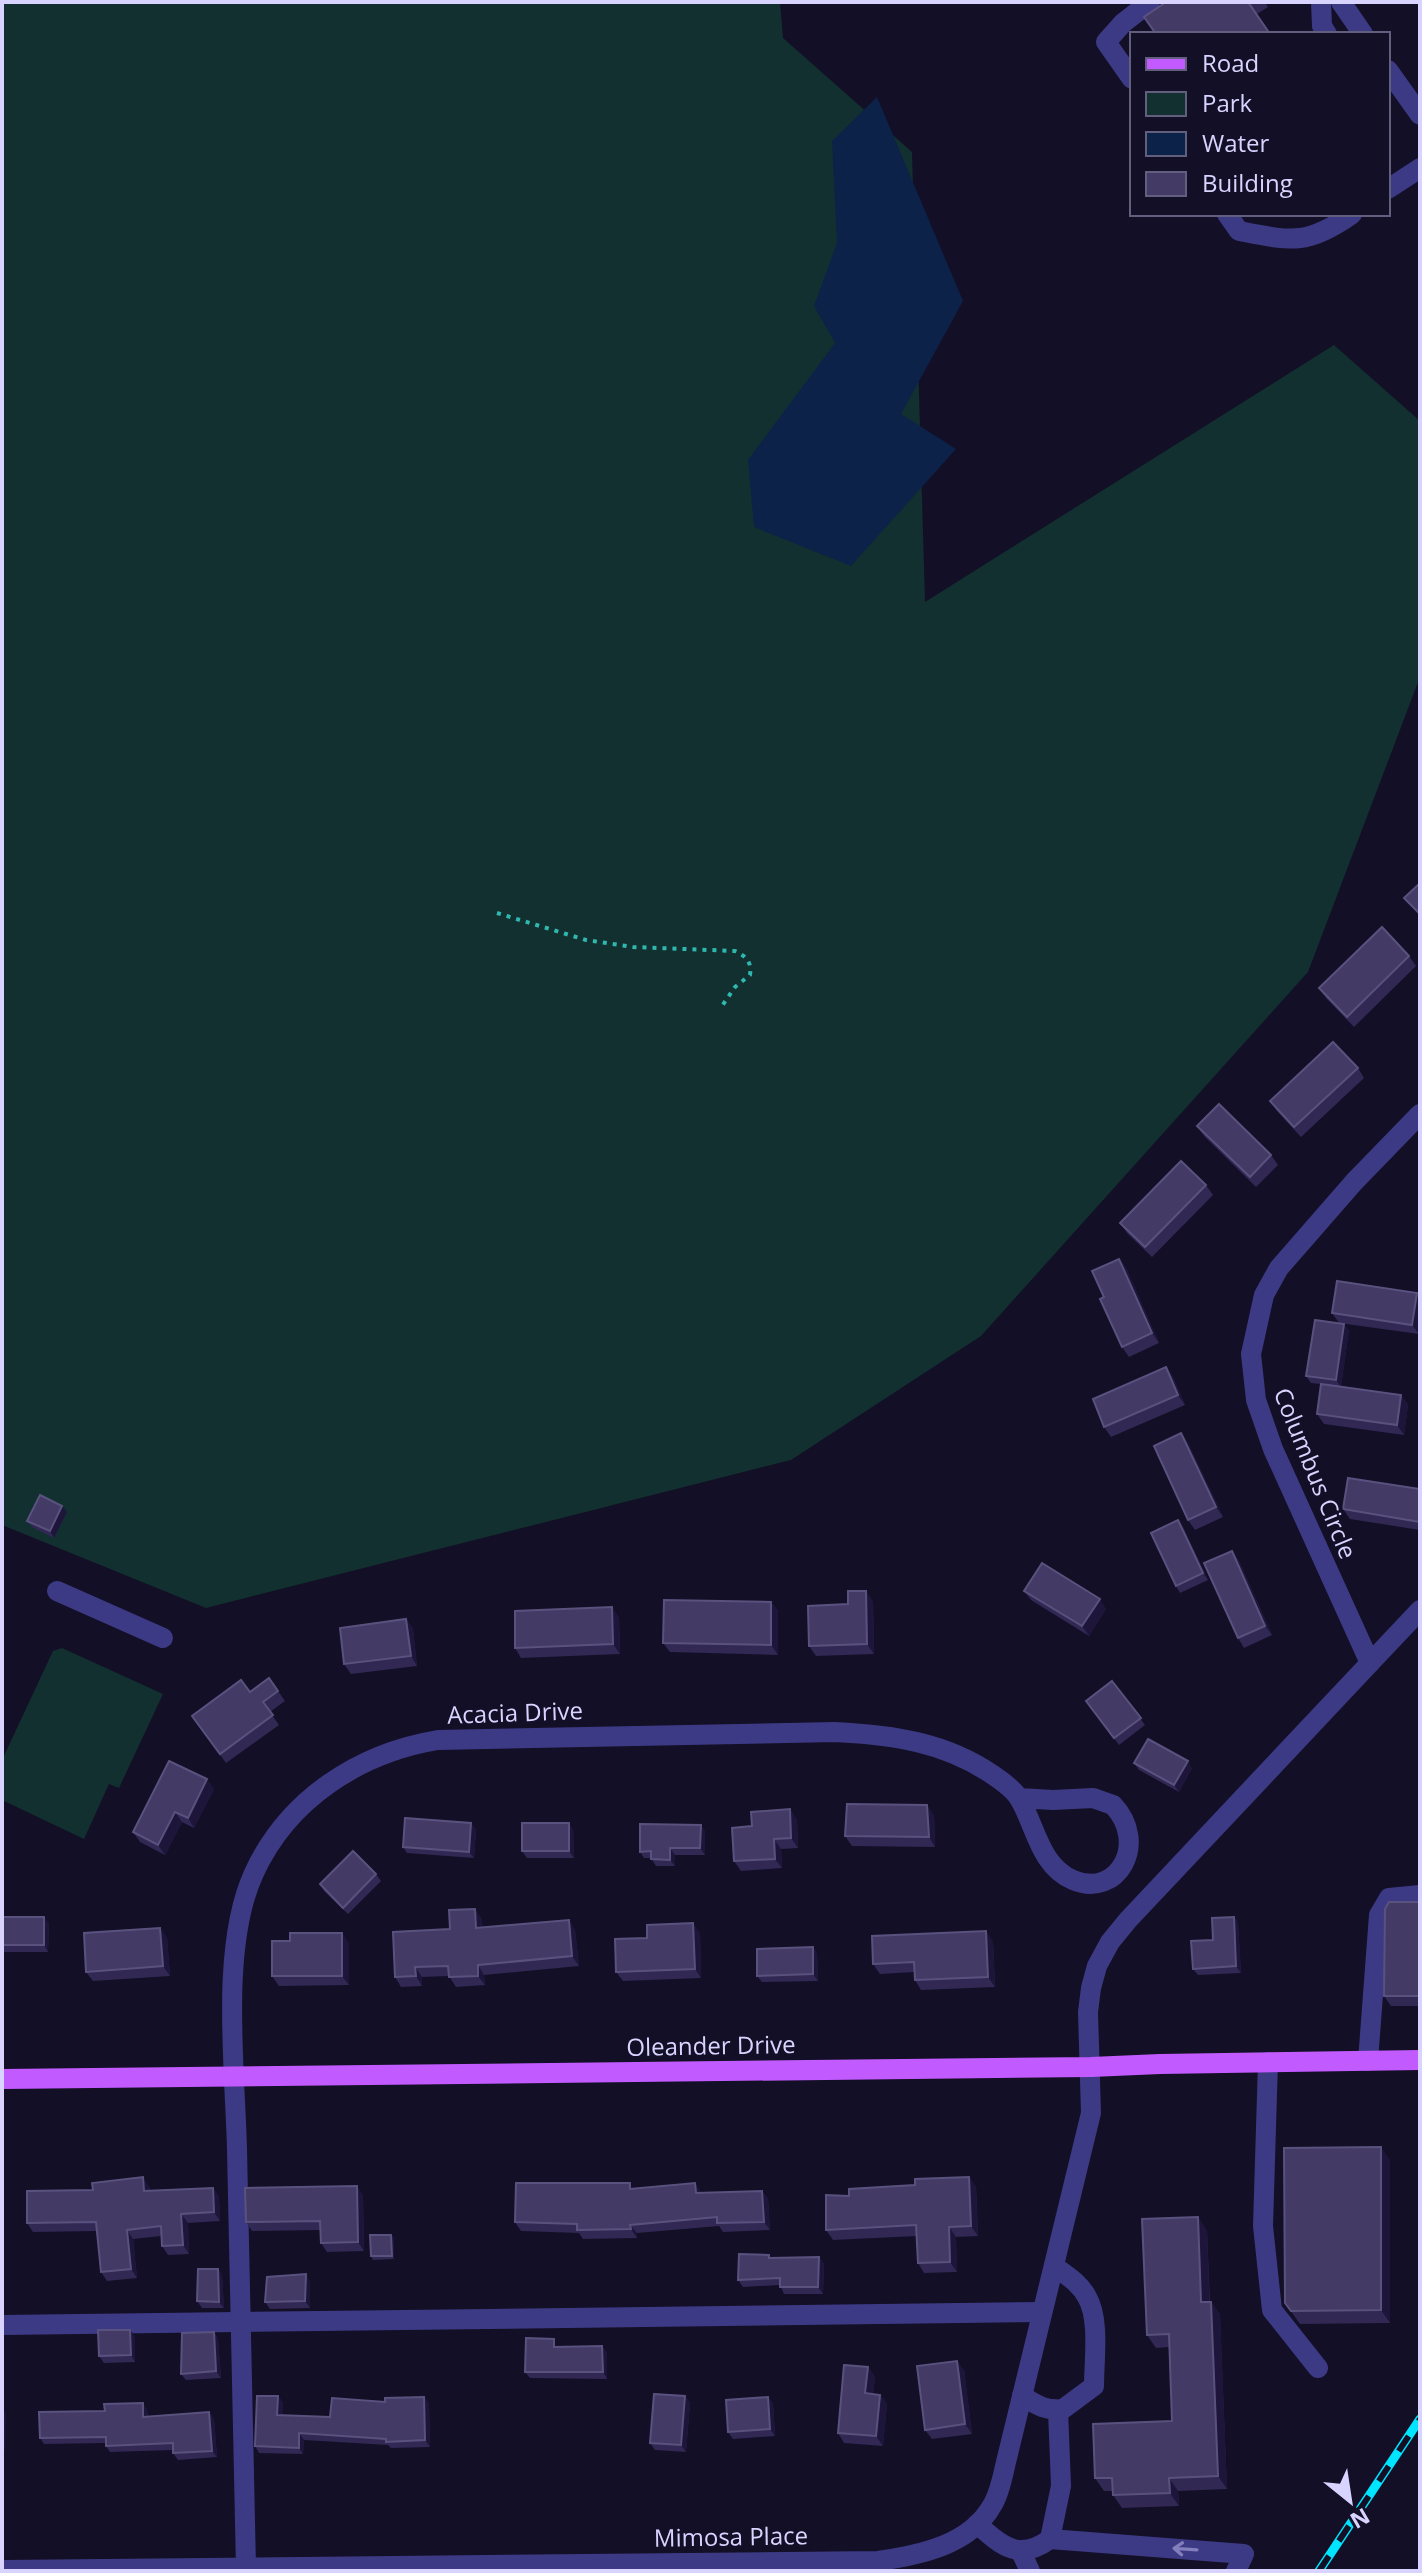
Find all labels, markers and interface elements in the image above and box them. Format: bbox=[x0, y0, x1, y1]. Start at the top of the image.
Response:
legend bbox=[1130, 32, 1390, 216]
text: Road bbox=[1202, 46, 1259, 79]
text: Park bbox=[1202, 86, 1253, 119]
text: Water bbox=[1202, 126, 1270, 159]
text: Building bbox=[1202, 166, 1293, 199]
street label: Columbus Circle bbox=[1267, 1383, 1365, 1563]
street label: Acacia Drive bbox=[447, 1693, 583, 1731]
street label: Oleander Drive bbox=[626, 2027, 796, 2063]
north arrow bbox=[1310, 2461, 1390, 2541]
text: N bbox=[1345, 2502, 1376, 2537]
street label: Mimosa Place bbox=[654, 2518, 808, 2554]
one-way arrow bbox=[1172, 2541, 1198, 2556]

